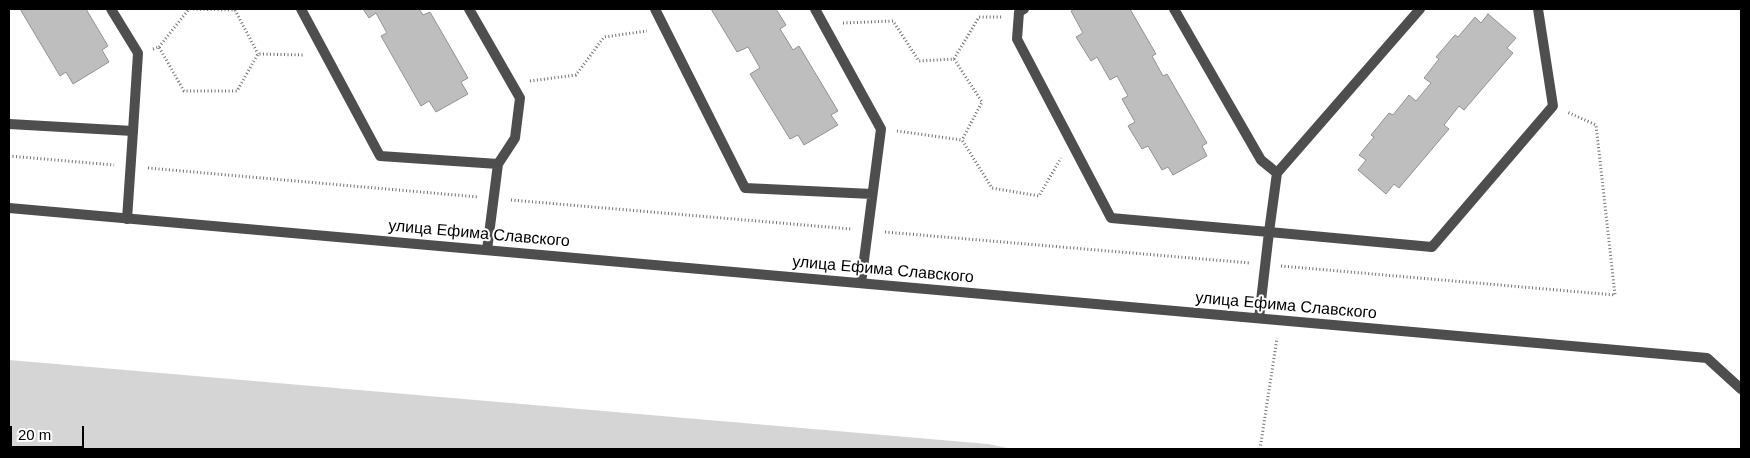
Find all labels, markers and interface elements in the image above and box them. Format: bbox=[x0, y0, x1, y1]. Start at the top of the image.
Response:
street label: улица Ефима Славского bbox=[387, 217, 571, 251]
street label: улица Ефима Славского bbox=[791, 253, 975, 287]
street label: улица Ефима Славского bbox=[1194, 289, 1378, 323]
scale bar bbox=[12, 416, 86, 448]
text: 20 m bbox=[18, 426, 51, 443]

